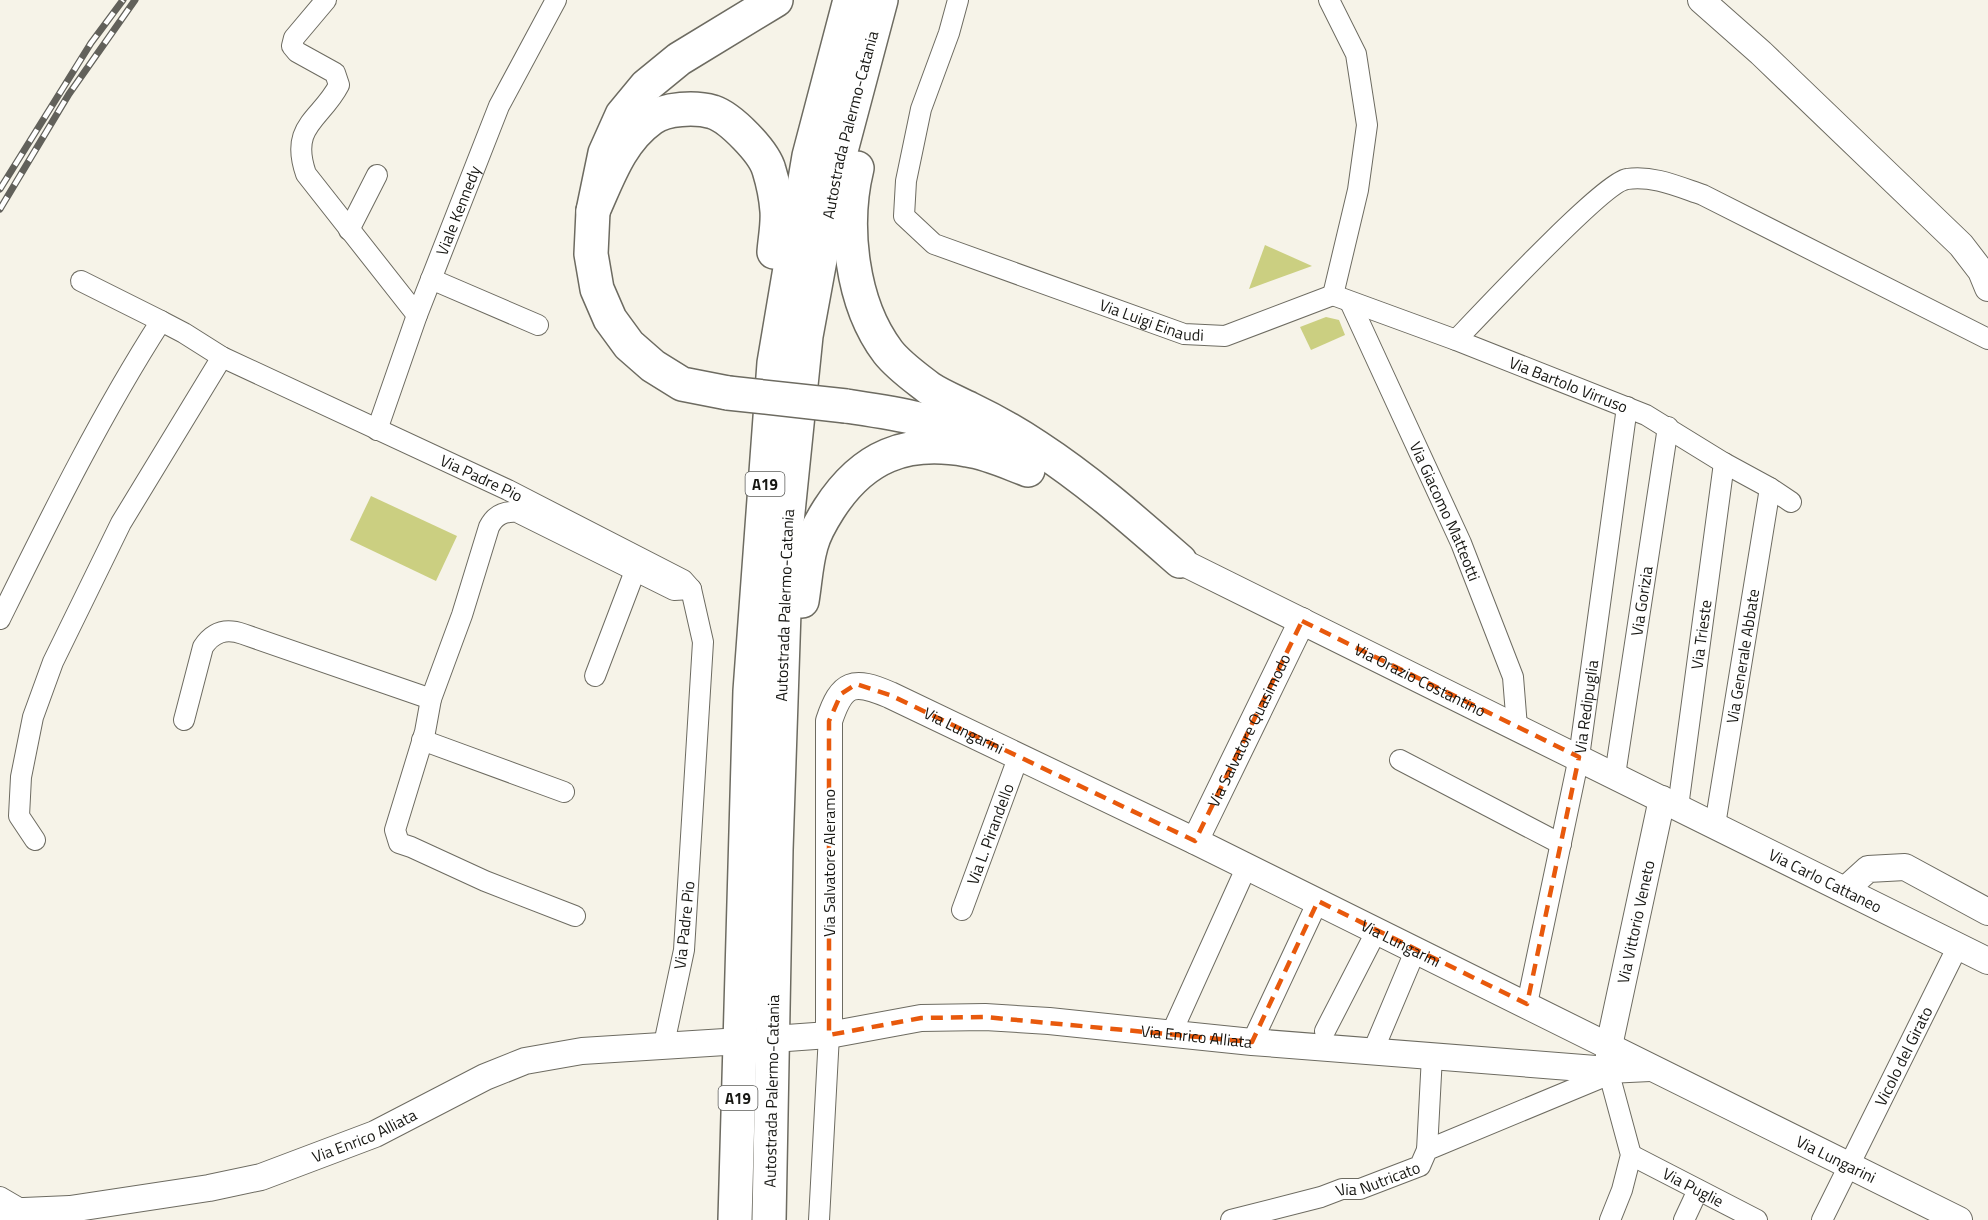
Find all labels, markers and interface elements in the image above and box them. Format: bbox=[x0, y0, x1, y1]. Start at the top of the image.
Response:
street label: Autostrada Palermo-Catania bbox=[816, 28, 884, 221]
street label: Viale Kennedy bbox=[430, 162, 487, 259]
street label: Via Luigi Einaudi bbox=[1096, 293, 1204, 347]
street label: Via Bartolo Virruso bbox=[1506, 350, 1632, 419]
street label: Via Giacomo Matteotti bbox=[1404, 438, 1487, 585]
street label: Via Padre Pio bbox=[436, 448, 527, 508]
road number: A19 bbox=[746, 472, 784, 496]
street label: Autostrada Palermo-Catania bbox=[769, 508, 800, 702]
street label: Via Gorizia bbox=[1624, 564, 1659, 638]
street label: Via Generale Abbate bbox=[1720, 587, 1765, 725]
street label: Via Trieste bbox=[1685, 598, 1718, 671]
street label: Via Orazio Costantino bbox=[1350, 637, 1490, 723]
street label: Via Salvatore Quasimodo bbox=[1201, 649, 1296, 811]
street label: Via Redipuglia bbox=[1568, 658, 1604, 755]
street label: Via Lungarini bbox=[920, 701, 1008, 760]
street label: Via L. Pirandello bbox=[960, 780, 1020, 888]
street label: Via Salvatore Aleramo bbox=[817, 789, 841, 937]
street label: Via Carlo Cattaneo bbox=[1765, 842, 1886, 919]
street label: Via Vittorio Veneto bbox=[1611, 858, 1661, 986]
street label: Via Padre Pio bbox=[667, 880, 701, 970]
street label: Via Lungarini bbox=[1357, 913, 1445, 973]
street label: Autostrada Palermo-Catania bbox=[758, 994, 785, 1188]
street label: Vicolo del Girato bbox=[1868, 1002, 1938, 1110]
street label: Via Enrico Alliata bbox=[1140, 1019, 1253, 1054]
road number: A19 bbox=[718, 1086, 758, 1110]
street label: Via Enrico Alliata bbox=[308, 1102, 421, 1169]
street label: Via Lungarini bbox=[1792, 1129, 1880, 1189]
street label: Via Nutricato bbox=[1332, 1155, 1423, 1202]
street label: Via Puglie bbox=[1658, 1161, 1728, 1213]

